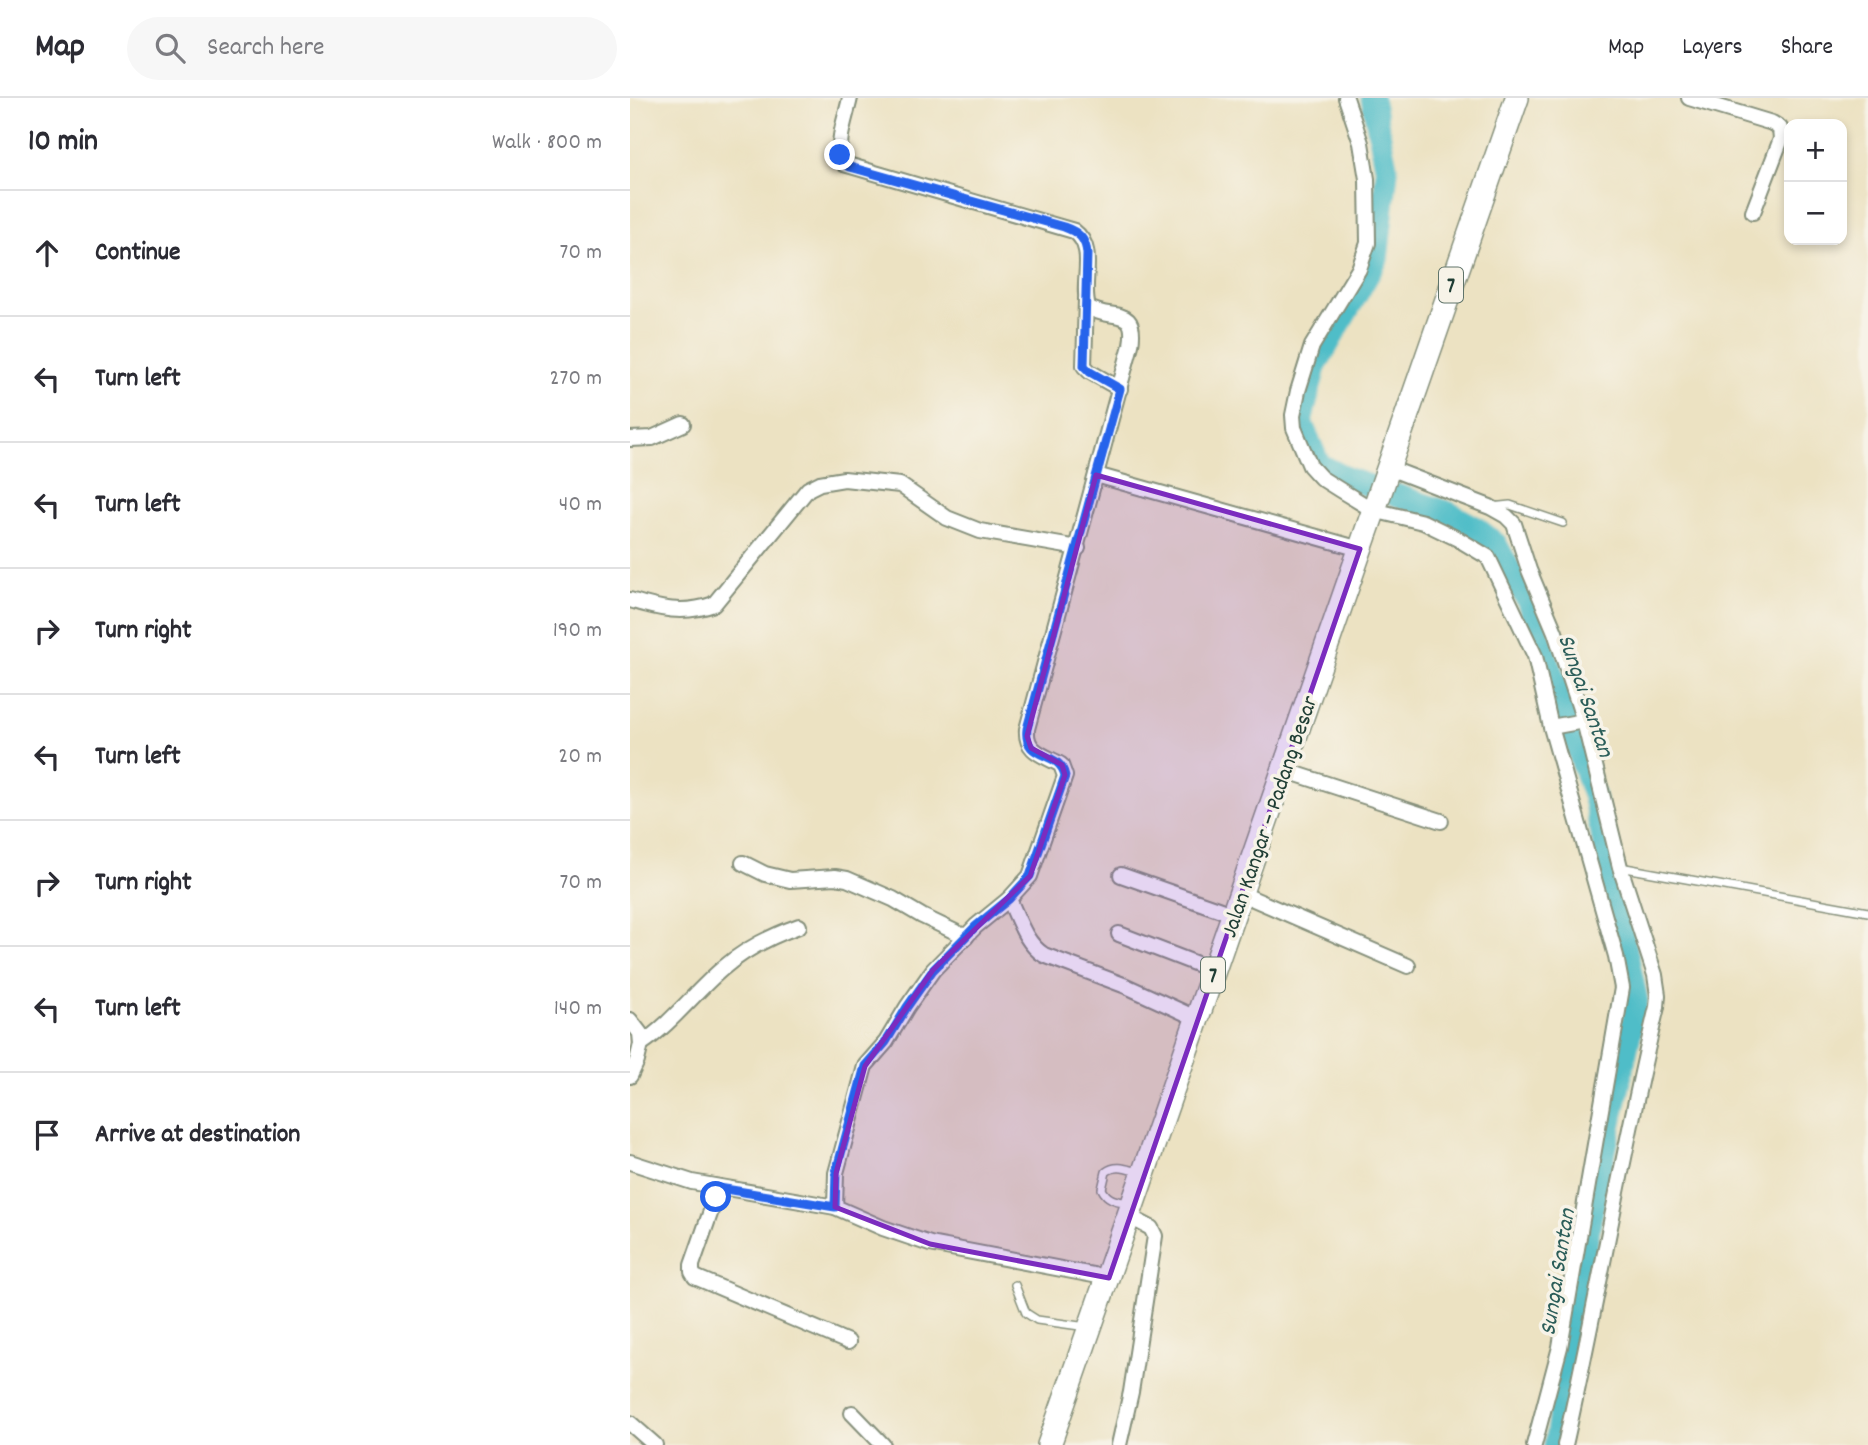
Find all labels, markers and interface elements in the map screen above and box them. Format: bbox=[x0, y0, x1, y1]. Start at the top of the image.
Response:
search box bbox=[127, 17, 617, 80]
text: Map bbox=[35, 25, 85, 72]
icon: search bbox=[151, 29, 189, 67]
text: Search here bbox=[207, 30, 325, 67]
text: Map bbox=[1608, 31, 1644, 65]
text: Layers bbox=[1682, 31, 1743, 65]
text: Share bbox=[1781, 31, 1833, 65]
map controls bbox=[1784, 119, 1847, 245]
button: + bbox=[1784, 119, 1847, 182]
text: 10 min bbox=[28, 122, 98, 165]
text: Walk · 800 m bbox=[492, 127, 602, 160]
route end bbox=[824, 139, 855, 170]
button: − bbox=[1784, 182, 1847, 245]
icon: ahead bbox=[28, 234, 66, 272]
text: Continue bbox=[95, 235, 180, 272]
text: 70 m bbox=[560, 237, 602, 270]
road number: 7 bbox=[1439, 268, 1463, 302]
icon: left bbox=[28, 360, 66, 398]
text: Turn left bbox=[95, 361, 181, 398]
text: 270 m bbox=[550, 363, 602, 396]
icon: left bbox=[28, 486, 66, 524]
text: Turn left bbox=[95, 487, 181, 524]
text: 40 m bbox=[559, 489, 602, 522]
icon: right bbox=[28, 612, 66, 650]
text: Turn right bbox=[95, 613, 192, 650]
text: 190 m bbox=[553, 615, 602, 648]
water label: Sungai Santan bbox=[1547, 630, 1621, 763]
street label: Jalan Kangar – Padang Besar bbox=[1214, 691, 1328, 942]
icon: left bbox=[28, 738, 66, 776]
text: Turn left bbox=[95, 739, 181, 776]
text: 20 m bbox=[558, 741, 602, 774]
icon: right bbox=[28, 864, 66, 902]
text: Turn right bbox=[95, 865, 192, 902]
text: 70 m bbox=[560, 867, 602, 900]
road number: 7 bbox=[1201, 958, 1225, 992]
icon: left bbox=[28, 990, 66, 1028]
text: Turn left bbox=[95, 991, 181, 1028]
text: 140 m bbox=[554, 993, 602, 1026]
icon: arrive bbox=[28, 1116, 66, 1154]
text: Arrive at destination bbox=[95, 1117, 300, 1154]
route start bbox=[700, 1181, 731, 1212]
water label: Sungai Santan bbox=[1532, 1206, 1586, 1338]

